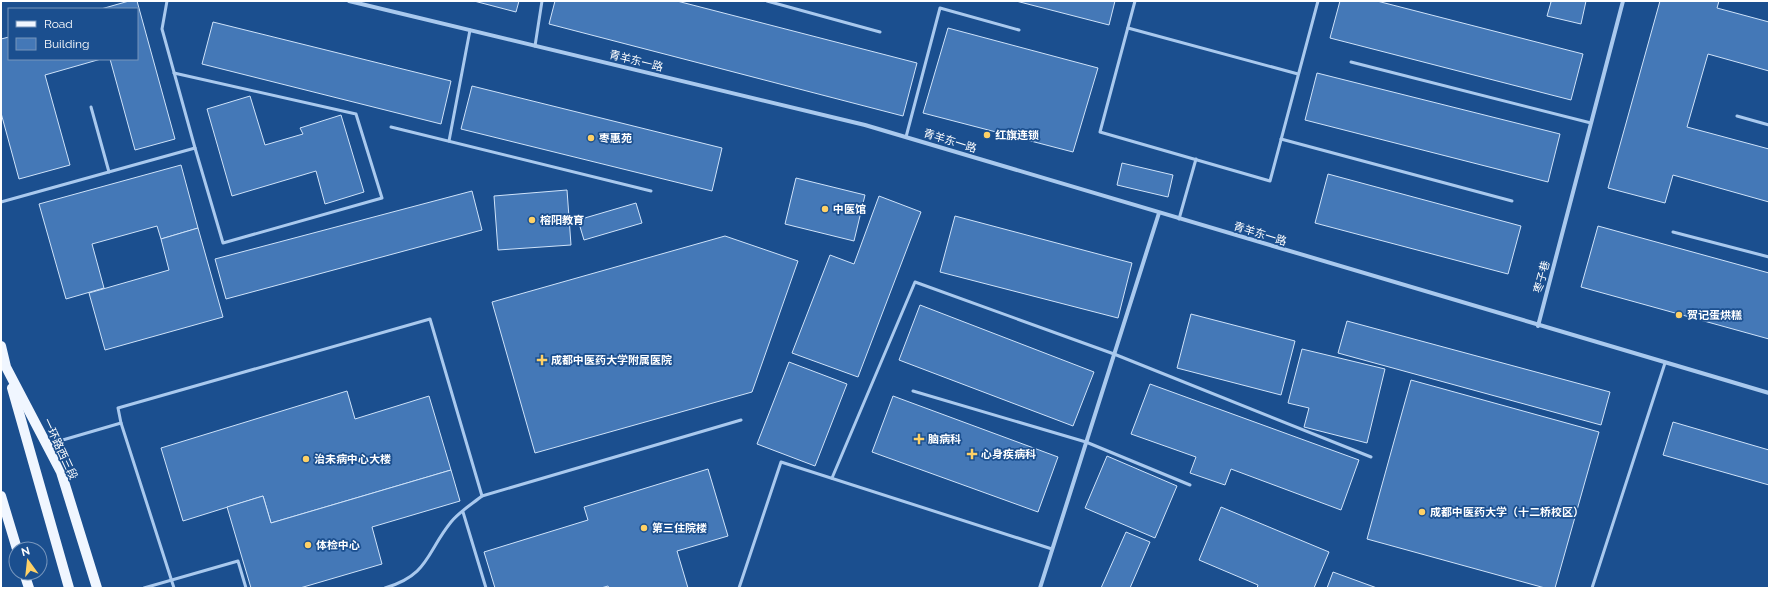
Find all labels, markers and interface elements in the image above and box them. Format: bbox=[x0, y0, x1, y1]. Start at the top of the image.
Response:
legend bbox=[8, 8, 138, 60]
text: Road bbox=[44, 17, 73, 31]
text: Building bbox=[44, 37, 90, 51]
street label: 青羊东一路 bbox=[608, 48, 664, 74]
street label: 青羊东一路 bbox=[922, 127, 978, 155]
place label: 红旗连锁 bbox=[995, 129, 1039, 142]
marker: 红旗连锁 bbox=[982, 130, 992, 140]
place label: 枣惠苑 bbox=[599, 132, 632, 145]
marker: 枣惠苑 bbox=[586, 133, 596, 143]
place label: 中医馆 bbox=[833, 203, 866, 216]
marker: 中医馆 bbox=[820, 204, 830, 214]
place label: 榕阳教育 bbox=[540, 214, 584, 227]
marker: 榕阳教育 bbox=[527, 215, 537, 225]
street label: 青羊东一路 bbox=[1232, 220, 1288, 248]
street label: 枣子巷 bbox=[1531, 259, 1553, 295]
place label: 贺记蛋烘糕 bbox=[1687, 309, 1742, 322]
marker: 贺记蛋烘糕 bbox=[1674, 310, 1684, 320]
marker: 成都中医药大学附属医院 bbox=[536, 354, 548, 366]
place label: 成都中医药大学附属医院 bbox=[551, 354, 672, 367]
street label: 一环路西三段 bbox=[40, 416, 80, 482]
marker: 脑病科 bbox=[913, 433, 925, 445]
place label: 脑病科 bbox=[928, 433, 961, 446]
marker: 心身疾病科 bbox=[966, 448, 978, 460]
place label: 心身疾病科 bbox=[981, 448, 1036, 461]
place label: 治未病中心大楼 bbox=[314, 453, 391, 466]
marker: 治未病中心大楼 bbox=[301, 454, 311, 464]
place label: 成都中医药大学（十二桥校区） bbox=[1430, 506, 1584, 519]
marker: 成都中医药大学（十二桥校区） bbox=[1417, 507, 1427, 517]
place label: 第三住院楼 bbox=[652, 522, 707, 535]
marker: 第三住院楼 bbox=[639, 523, 649, 533]
place label: 体检中心 bbox=[316, 539, 360, 552]
marker: 体检中心 bbox=[303, 540, 313, 550]
north arrow bbox=[8, 541, 48, 581]
text: N bbox=[20, 544, 31, 559]

